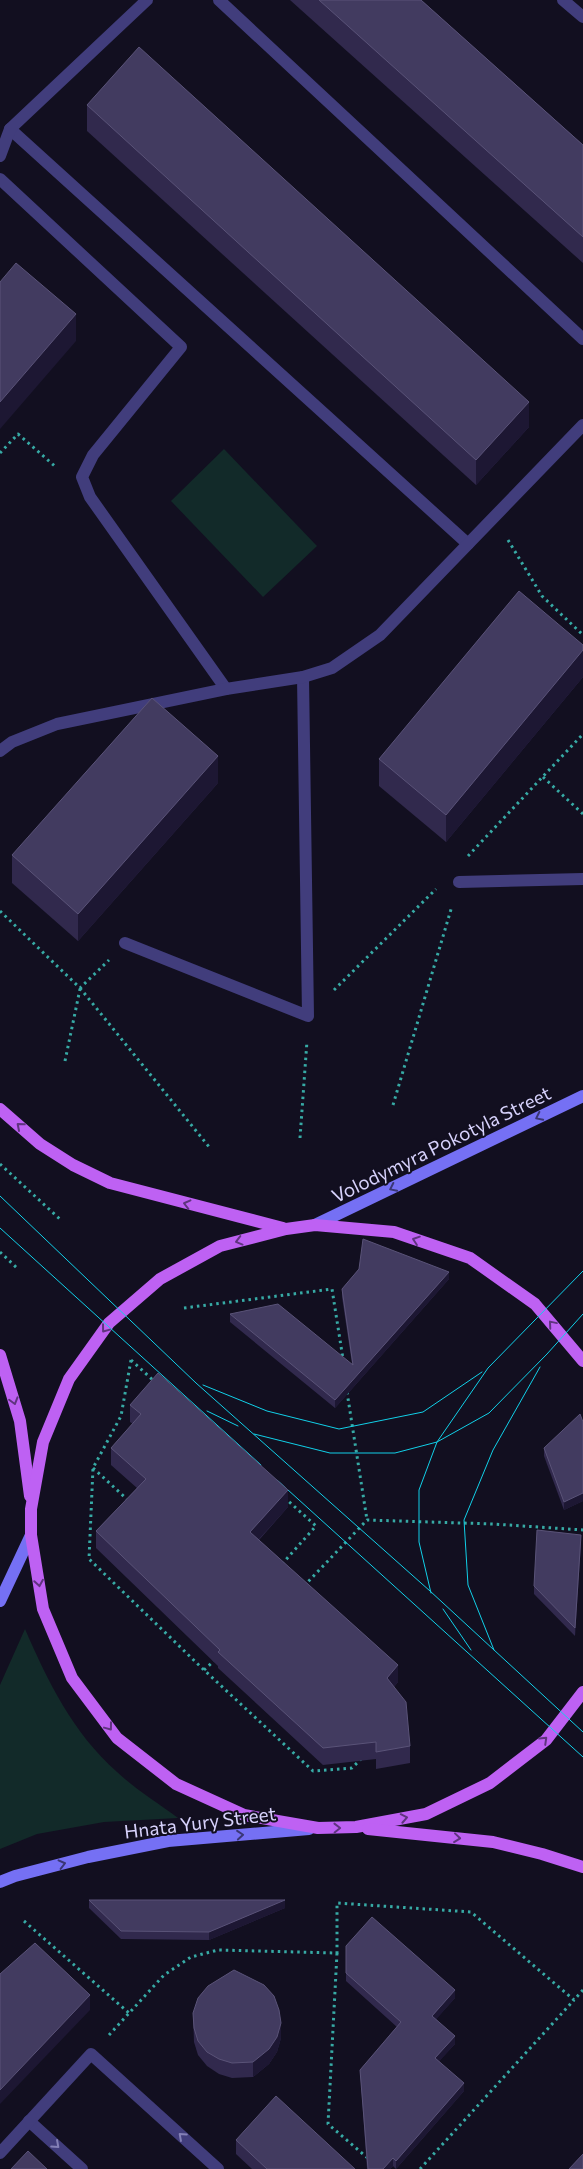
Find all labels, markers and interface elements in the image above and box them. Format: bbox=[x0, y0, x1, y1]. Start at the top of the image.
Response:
street label: Volodymyra Pokotyla Street bbox=[328, 1081, 555, 1207]
one-way arrow bbox=[535, 1111, 544, 1121]
one-way arrow bbox=[17, 1124, 26, 1132]
one-way arrow bbox=[389, 1182, 398, 1192]
one-way arrow bbox=[183, 1199, 192, 1210]
one-way arrow bbox=[412, 1235, 421, 1245]
one-way arrow bbox=[235, 1236, 243, 1246]
one-way arrow bbox=[548, 1321, 557, 1330]
one-way arrow bbox=[102, 1323, 111, 1333]
one-way arrow bbox=[8, 1397, 18, 1405]
one-way arrow bbox=[33, 1579, 43, 1588]
one-way arrow bbox=[103, 1721, 112, 1731]
one-way arrow bbox=[538, 1737, 547, 1746]
street label: Hnata Yury Street bbox=[123, 1801, 278, 1843]
one-way arrow bbox=[399, 1813, 408, 1824]
one-way arrow bbox=[333, 1822, 341, 1833]
one-way arrow bbox=[236, 1829, 244, 1840]
one-way arrow bbox=[453, 1832, 461, 1843]
one-way arrow bbox=[58, 1859, 66, 1869]
one-way arrow bbox=[178, 2133, 187, 2142]
one-way arrow bbox=[50, 2139, 59, 2148]

